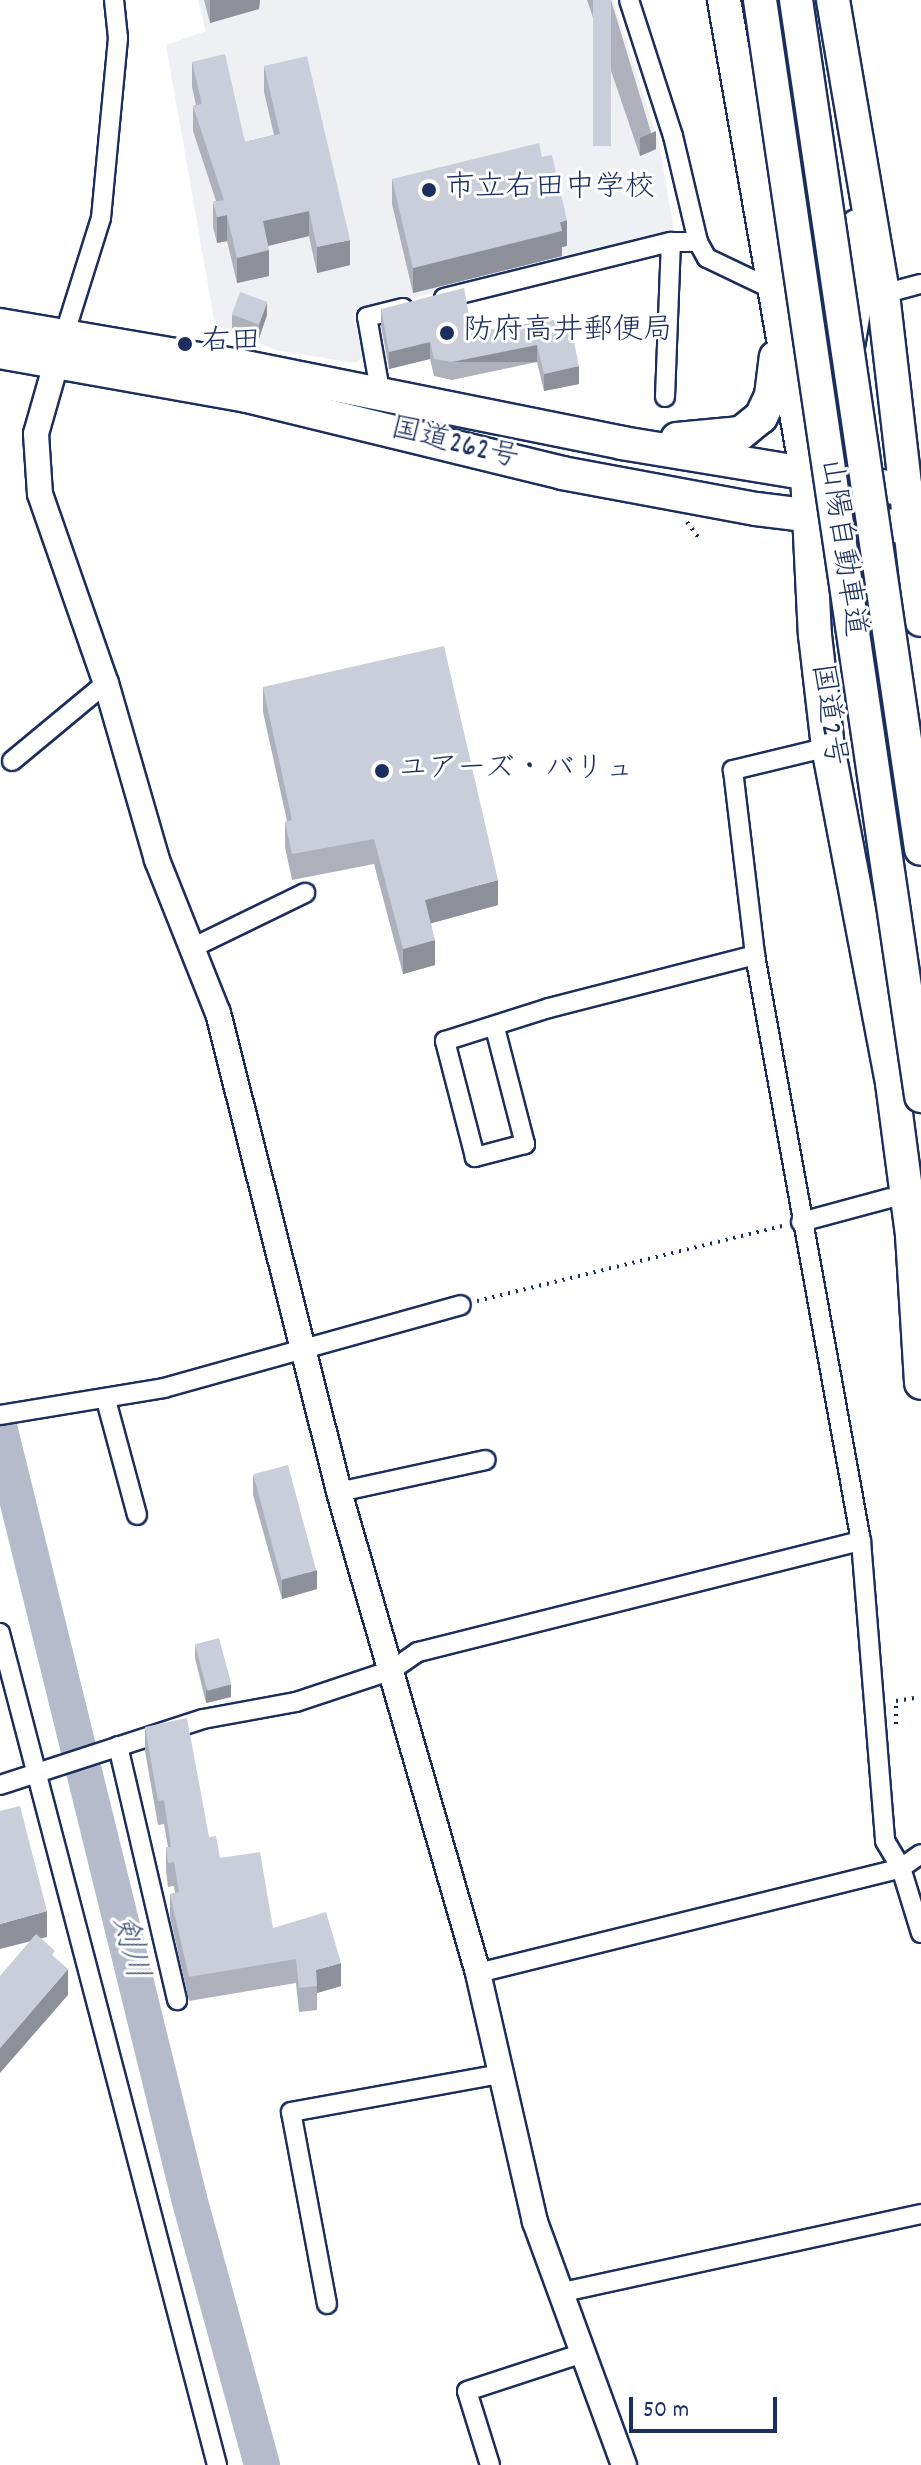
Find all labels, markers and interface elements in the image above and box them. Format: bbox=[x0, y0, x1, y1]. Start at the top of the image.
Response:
place label: 市立右田中学校 bbox=[445, 172, 655, 208]
marker: 市立右田中学校 bbox=[420, 181, 438, 199]
place label: 防府高井郵便局 bbox=[463, 315, 673, 351]
marker: 防府高井郵便局 bbox=[438, 324, 456, 342]
place label: 右田 bbox=[201, 326, 261, 362]
marker: 右田 bbox=[176, 335, 194, 353]
street label: 国道262号 bbox=[386, 413, 522, 479]
street label: 山陽自動車道 bbox=[810, 456, 870, 640]
street label: 国道2号 bbox=[801, 661, 851, 769]
place label: ユアーズ・バリュ bbox=[398, 753, 637, 789]
marker: ユアーズ・バリュ bbox=[373, 762, 391, 780]
water label: 剣川 bbox=[102, 1912, 154, 1984]
scale bar bbox=[633, 2381, 781, 2431]
text: 50 m bbox=[643, 2394, 689, 2428]

